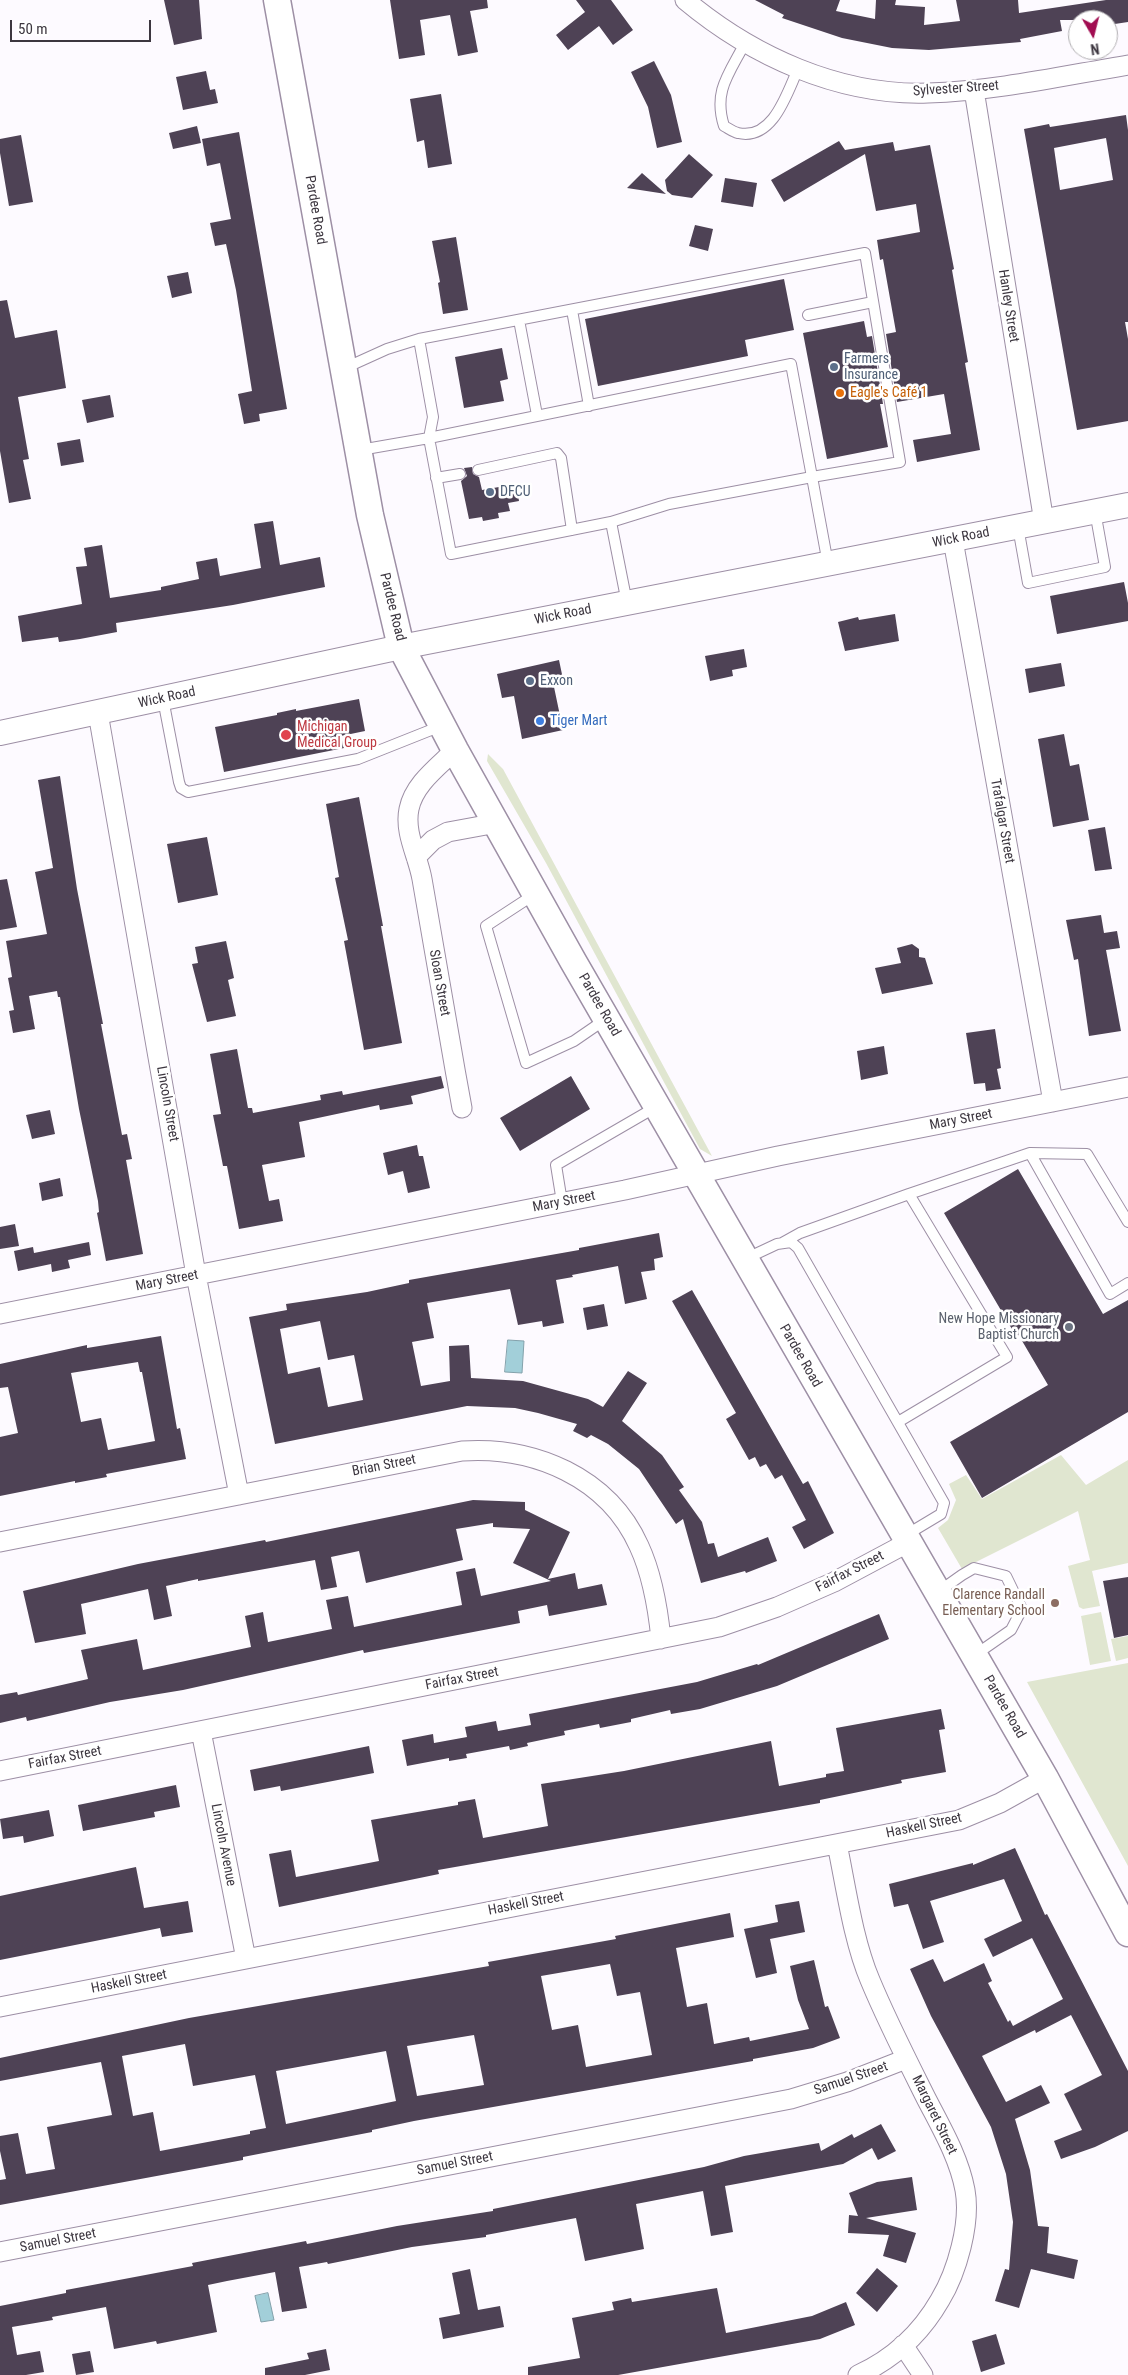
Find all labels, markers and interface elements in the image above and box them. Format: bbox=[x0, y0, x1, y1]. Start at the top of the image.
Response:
scale bar bbox=[12, 10, 154, 42]
north arrow bbox=[1068, 10, 1118, 60]
text: 50 m bbox=[18, 20, 48, 38]
text: N bbox=[1090, 40, 1100, 57]
street label: Sylvester Street bbox=[912, 78, 1000, 100]
street label: Pardee Road bbox=[301, 174, 329, 246]
street label: Hanley Street bbox=[994, 268, 1022, 344]
place label: Farmers Insurance bbox=[844, 351, 898, 384]
marker: Farmers Insurance bbox=[828, 361, 840, 373]
place label: Eagle's Café 1 bbox=[850, 385, 927, 401]
marker: Eagle's Café 1 bbox=[834, 387, 846, 399]
place label: DFCU bbox=[500, 484, 531, 500]
marker: DFCU bbox=[484, 486, 496, 498]
street label: Wick Road bbox=[931, 524, 991, 552]
street label: Pardee Road bbox=[375, 571, 409, 643]
street label: Wick Road bbox=[533, 601, 593, 629]
place label: Exxon bbox=[540, 673, 573, 689]
marker: Exxon bbox=[524, 675, 536, 687]
street label: Wick Road bbox=[137, 684, 197, 712]
place label: Tiger Mart bbox=[550, 713, 607, 729]
marker: Tiger Mart bbox=[534, 715, 546, 727]
place label: Michigan Medical Group bbox=[297, 719, 377, 752]
marker: Michigan Medical Group bbox=[279, 728, 293, 742]
street label: Trafalgar Street bbox=[986, 777, 1018, 865]
street label: Sloan Street bbox=[425, 949, 453, 1017]
street label: Pardee Road bbox=[574, 971, 624, 1039]
street label: Lincoln Street bbox=[152, 1065, 182, 1143]
street label: Mary Street bbox=[928, 1106, 994, 1134]
street label: Mary Street bbox=[531, 1188, 597, 1216]
street label: Mary Street bbox=[134, 1267, 200, 1295]
place label: New Hope Missionary Baptist Church bbox=[939, 1311, 1059, 1344]
marker: New Hope Missionary Baptist Church bbox=[1063, 1321, 1075, 1333]
street label: Pardee Road bbox=[775, 1322, 825, 1390]
street label: Brian Street bbox=[351, 1452, 417, 1480]
street label: Fairfax Street bbox=[813, 1548, 887, 1596]
place label: Clarence Randall Elementary School bbox=[942, 1587, 1045, 1620]
marker: Clarence Randall Elementary School bbox=[1049, 1597, 1061, 1609]
street label: Fairfax Street bbox=[424, 1664, 500, 1694]
street label: Pardee Road bbox=[979, 1673, 1029, 1741]
street label: Fairfax Street bbox=[27, 1743, 103, 1773]
street label: Lincoln Avenue bbox=[207, 1802, 239, 1888]
street label: Haskell Street bbox=[885, 1810, 963, 1842]
street label: Haskell Street bbox=[487, 1888, 565, 1920]
street label: Haskell Street bbox=[90, 1966, 168, 1998]
street label: Samuel Street bbox=[812, 2059, 890, 2099]
street label: Margaret Street bbox=[908, 2073, 960, 2157]
street label: Samuel Street bbox=[416, 2148, 494, 2180]
street label: Samuel Street bbox=[19, 2225, 97, 2257]

